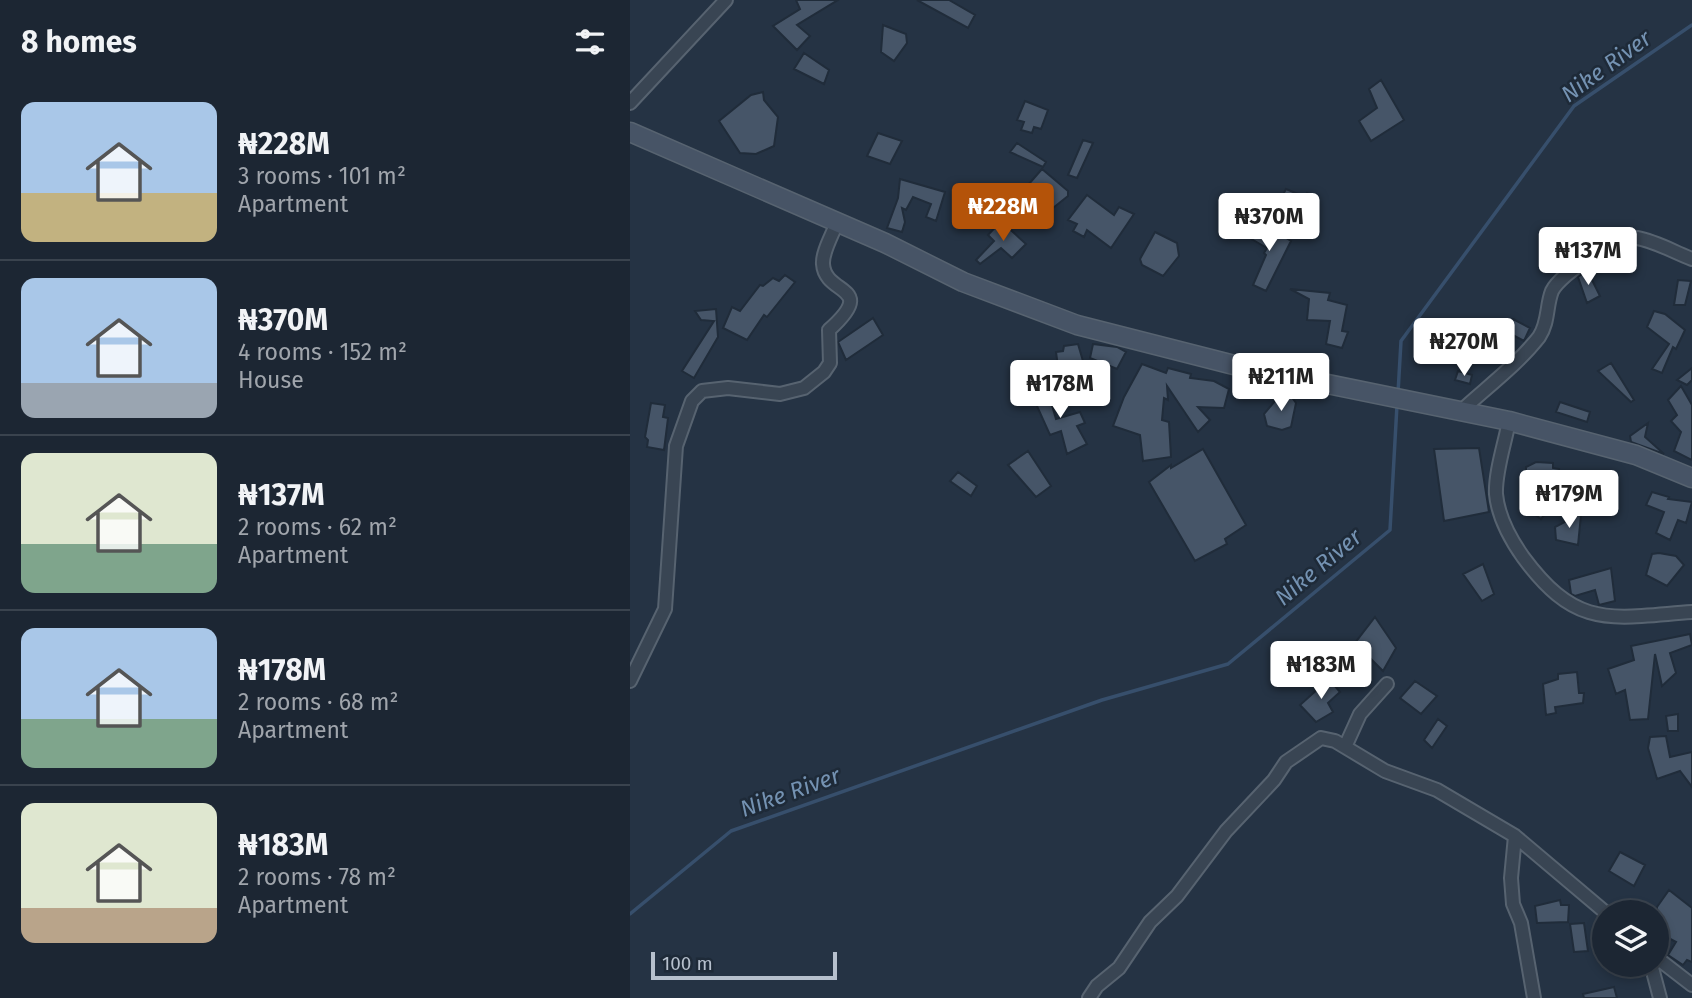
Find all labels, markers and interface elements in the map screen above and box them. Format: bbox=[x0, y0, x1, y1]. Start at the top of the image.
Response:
icon: filters bbox=[571, 23, 609, 61]
water label: Nike River bbox=[1556, 23, 1657, 108]
text: 8 homes bbox=[21, 24, 137, 60]
text: ₦228M bbox=[238, 126, 330, 162]
icon: home bbox=[77, 130, 161, 214]
text: 3 rooms · 101 m² bbox=[238, 162, 406, 190]
pin: ₦228M bbox=[954, 184, 1052, 243]
text: Apartment bbox=[238, 190, 348, 218]
text: ₦228M bbox=[968, 192, 1038, 220]
pin: ₦370M bbox=[1220, 194, 1318, 253]
text: ₦370M bbox=[1235, 202, 1303, 230]
pin: ₦137M bbox=[1539, 228, 1637, 287]
text: ₦137M bbox=[1555, 236, 1621, 264]
text: ₦370M bbox=[238, 302, 328, 338]
icon: home bbox=[77, 306, 161, 390]
pin: ₦270M bbox=[1415, 318, 1513, 378]
text: ₦270M bbox=[1430, 327, 1498, 355]
text: 4 rooms · 152 m² bbox=[238, 338, 407, 366]
pin: ₦211M bbox=[1232, 354, 1330, 413]
pin: ₦178M bbox=[1011, 360, 1109, 420]
text: ₦211M bbox=[1248, 362, 1314, 390]
text: House bbox=[238, 366, 304, 394]
text: ₦178M bbox=[1026, 369, 1094, 397]
pin: ₦179M bbox=[1520, 470, 1618, 530]
text: ₦137M bbox=[238, 477, 325, 513]
text: ₦179M bbox=[1535, 479, 1603, 507]
icon: home bbox=[77, 481, 161, 565]
text: 2 rooms · 62 m² bbox=[238, 513, 397, 541]
water label: Nike River bbox=[1269, 522, 1368, 611]
text: Apartment bbox=[238, 541, 348, 569]
pin: ₦183M bbox=[1272, 642, 1370, 701]
text: ₦183M bbox=[1286, 650, 1356, 678]
text: ₦178M bbox=[238, 652, 326, 688]
icon: home bbox=[77, 656, 161, 740]
text: 2 rooms · 68 m² bbox=[238, 688, 399, 716]
text: Apartment bbox=[238, 716, 348, 744]
water label: Nike River bbox=[736, 761, 845, 823]
text: ₦183M bbox=[238, 827, 328, 863]
icon: home bbox=[77, 831, 161, 915]
text: 2 rooms · 78 m² bbox=[238, 863, 396, 891]
text: Apartment bbox=[238, 891, 348, 919]
map controls bbox=[1592, 900, 1669, 977]
button: layers bbox=[1592, 900, 1669, 977]
scale bar bbox=[651, 949, 836, 981]
text: 100 m bbox=[662, 952, 713, 975]

